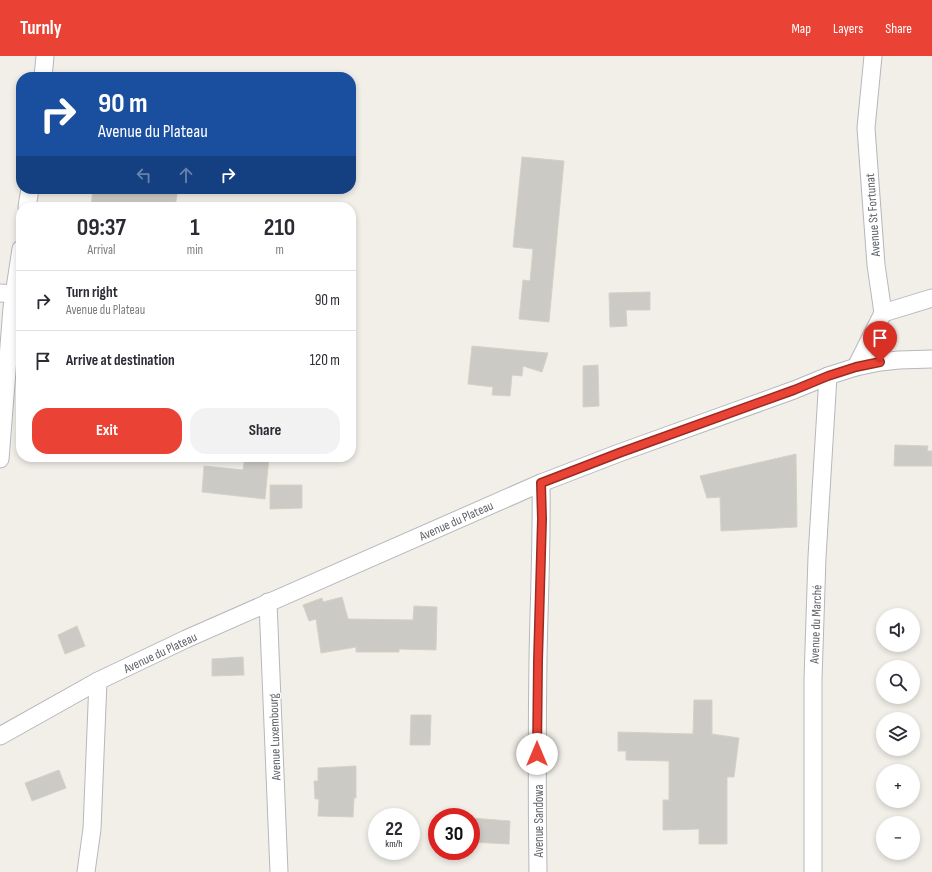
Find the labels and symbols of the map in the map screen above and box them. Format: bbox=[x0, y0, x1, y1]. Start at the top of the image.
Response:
street label: Avenue St Fortunat bbox=[862, 173, 884, 258]
pin bbox=[863, 321, 897, 362]
street label: Avenue du Plateau bbox=[416, 497, 496, 545]
street label: Avenue du Marché bbox=[807, 584, 825, 665]
street label: Avenue du Plateau bbox=[120, 629, 200, 677]
street label: Avenue Luxembourg bbox=[265, 693, 285, 782]
position arrow bbox=[516, 733, 558, 775]
street label: Avenue Sandowa bbox=[531, 785, 547, 858]
speed limit sign: 30 bbox=[428, 808, 480, 860]

